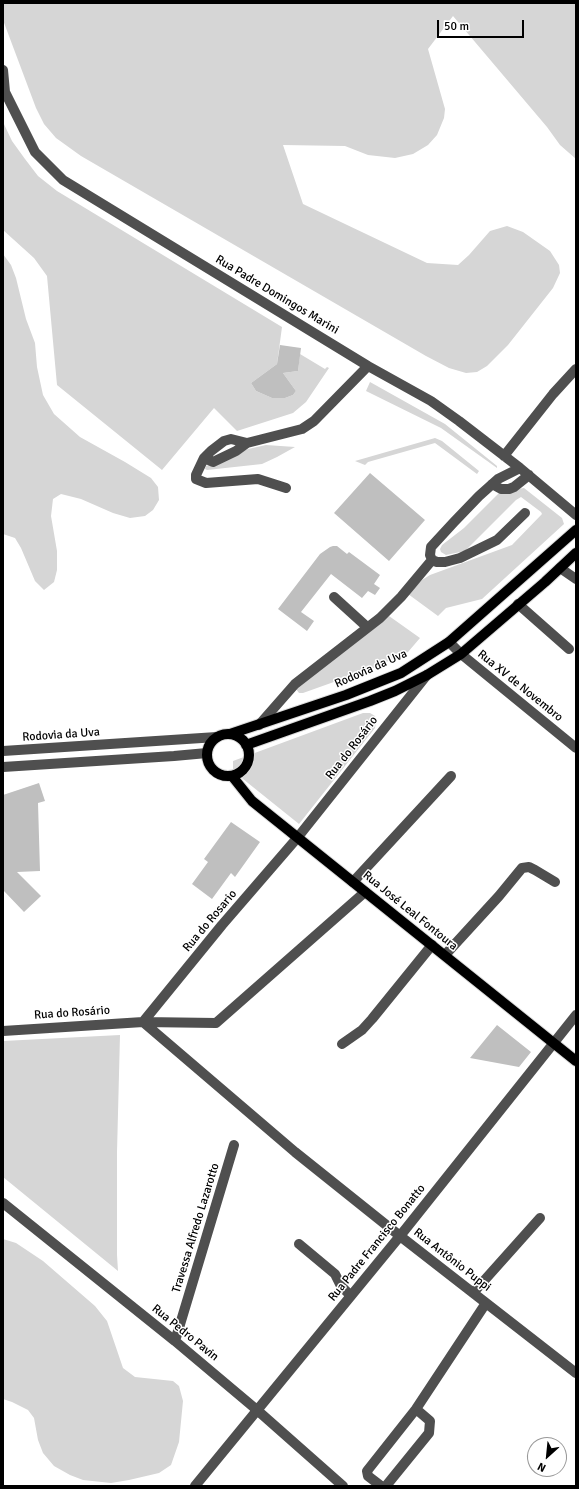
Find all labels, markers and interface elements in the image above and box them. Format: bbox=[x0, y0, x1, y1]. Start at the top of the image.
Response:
scale bar bbox=[439, 12, 526, 38]
text: 50 m bbox=[444, 19, 469, 34]
street label: Rua Padre Domingos Marini bbox=[213, 252, 341, 338]
street label: Rodovia da Uva bbox=[333, 647, 409, 691]
street label: Rua XV de Novembro bbox=[474, 647, 566, 725]
street label: Rua do Rosário bbox=[323, 714, 381, 782]
street label: Rodovia da Uva bbox=[22, 725, 100, 745]
street label: Rua José Leal Fontoura bbox=[360, 868, 460, 954]
street label: Rua do Rosario bbox=[180, 887, 240, 955]
street label: Rua do Rosário bbox=[33, 1003, 111, 1023]
street label: Travessa Alfredo Lazarotto bbox=[169, 1161, 223, 1295]
street label: Rua Padre Francisco Bonatto bbox=[325, 1182, 429, 1304]
street label: Rua Antônio Puppi bbox=[410, 1225, 494, 1295]
street label: Rua Pedro Pavin bbox=[149, 1302, 221, 1364]
north arrow bbox=[527, 1437, 567, 1477]
text: N bbox=[535, 1460, 548, 1475]

